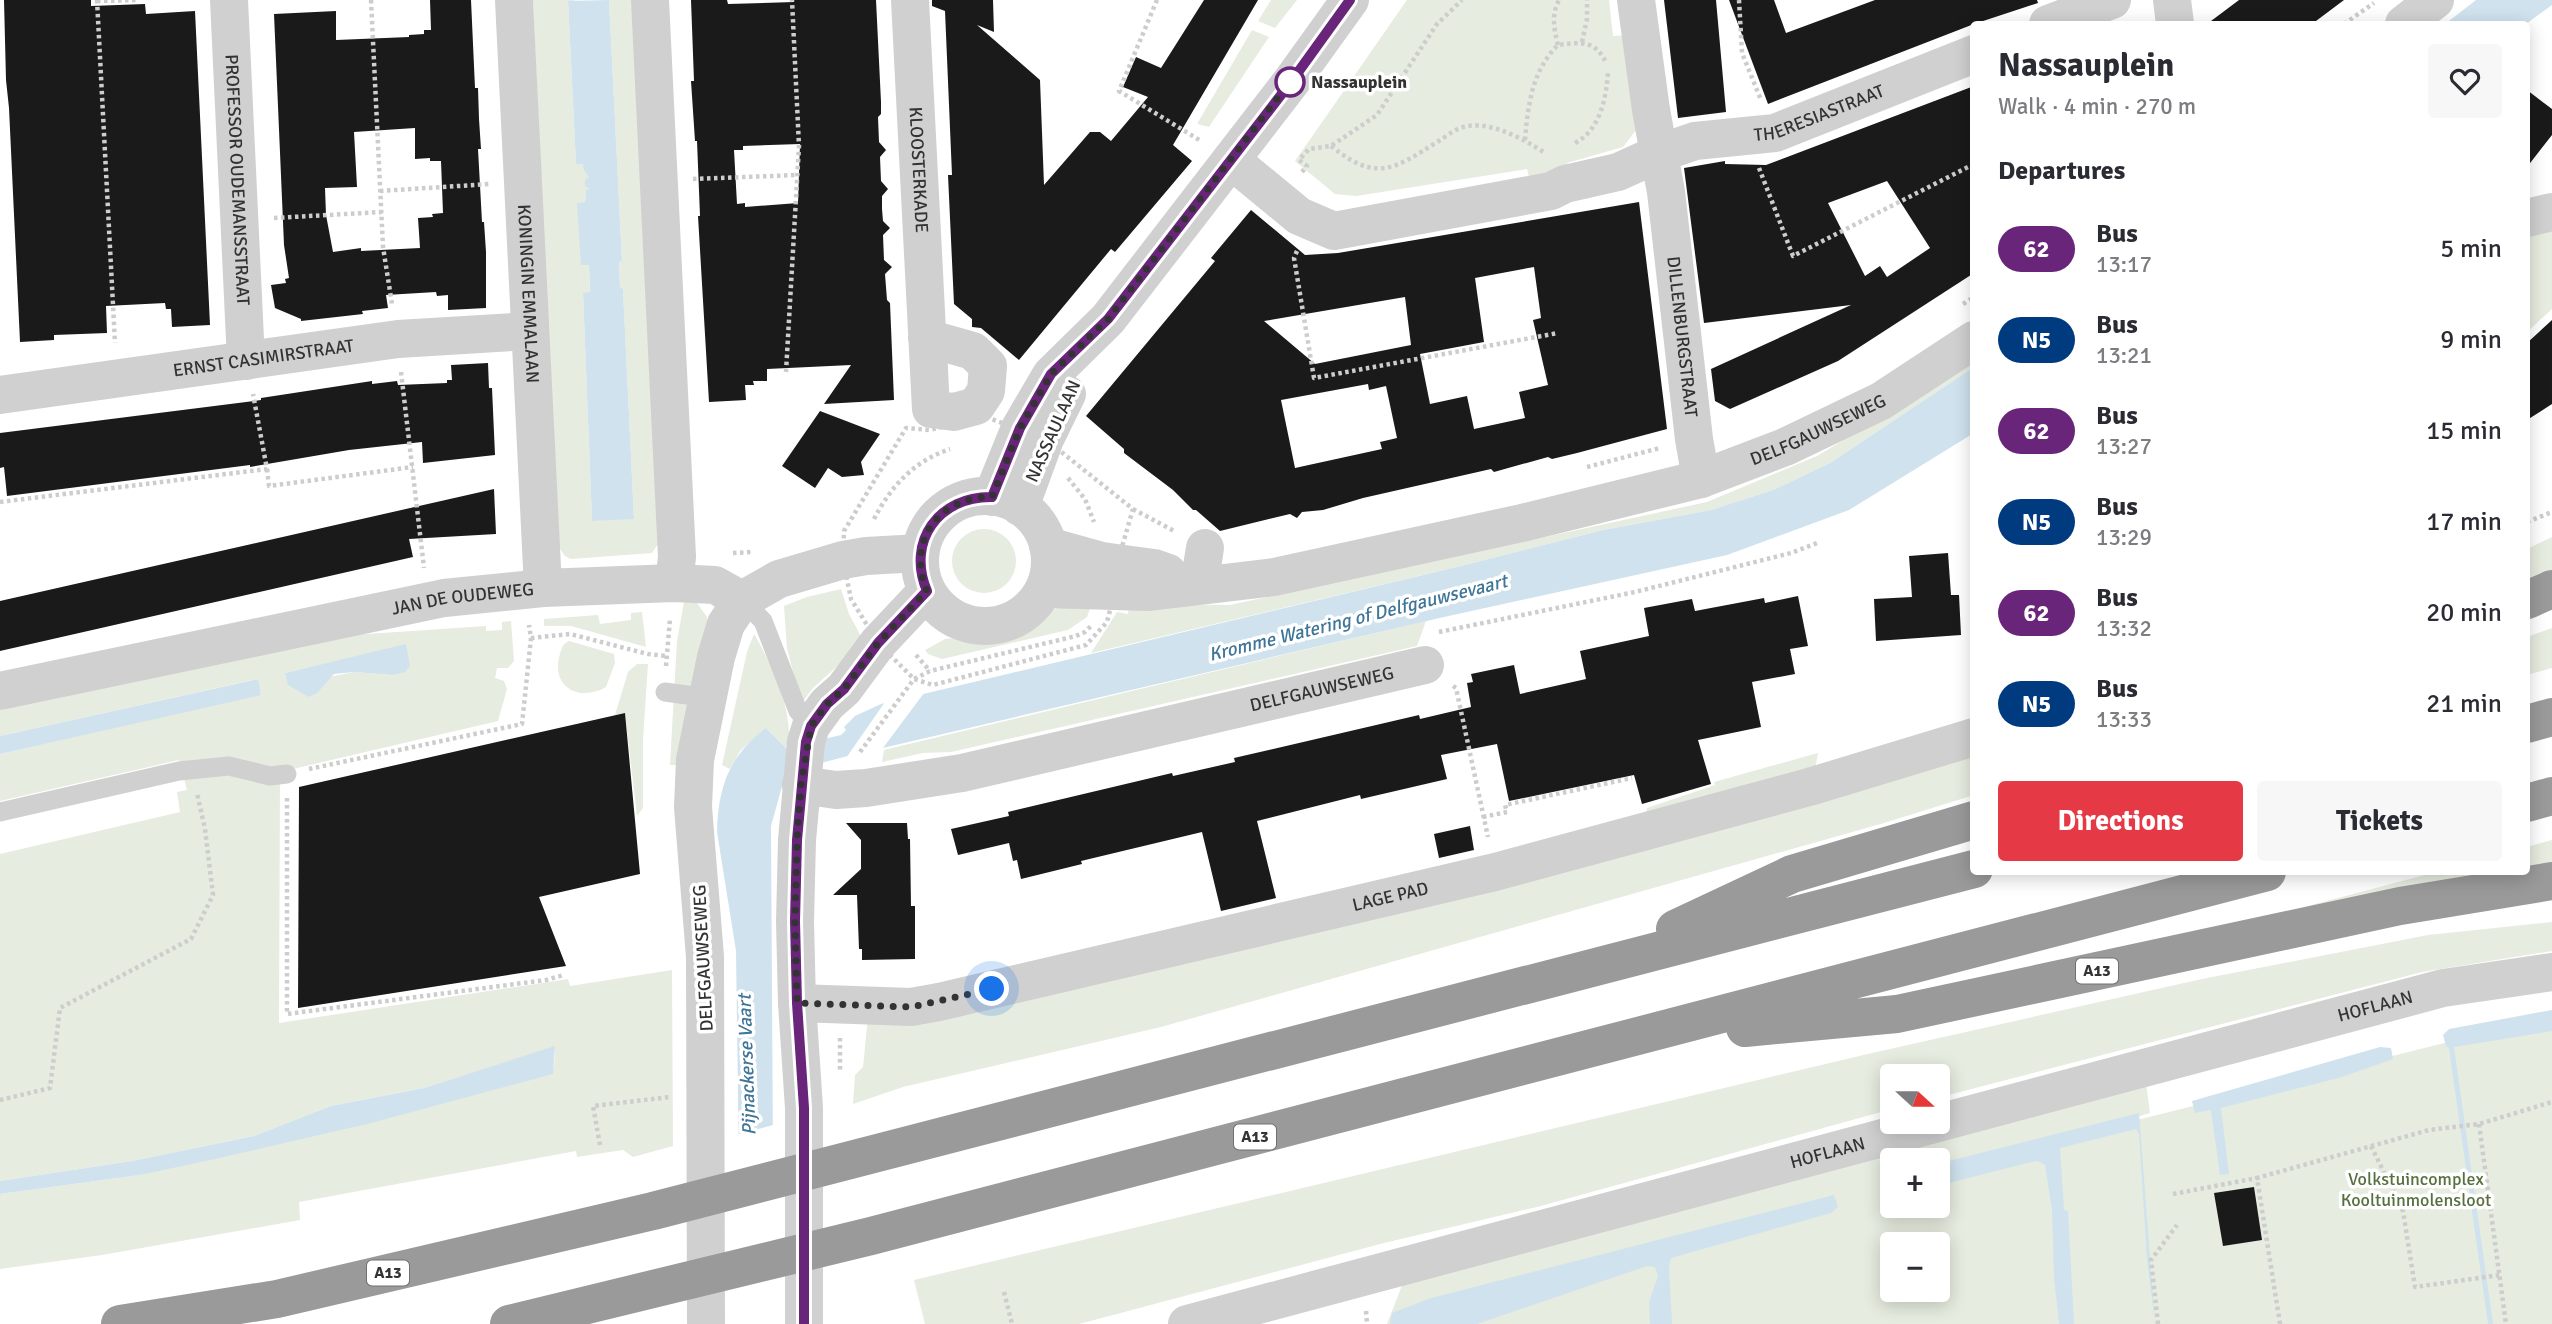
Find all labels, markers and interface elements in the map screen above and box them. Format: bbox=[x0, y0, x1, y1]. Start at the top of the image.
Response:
button: heart bbox=[2428, 44, 2502, 118]
text: Nassauplein bbox=[1998, 45, 2174, 86]
street label: PROFESSOR OUDEMANSSTRAAT bbox=[221, 54, 254, 306]
marker: Nassauplein bbox=[1275, 67, 1305, 97]
place label: Nassauplein bbox=[1311, 71, 1407, 93]
street label: THERESIASTRAAT bbox=[1753, 80, 1887, 146]
text: Walk · 4 min · 270 m bbox=[1998, 92, 2196, 121]
street label: KLOOSTERKADE bbox=[904, 106, 933, 233]
text: Departures bbox=[1998, 155, 2125, 187]
street label: KONINGIN EMMALAAN bbox=[513, 204, 544, 384]
text: Bus bbox=[2096, 218, 2138, 250]
text: 5 min bbox=[2440, 233, 2502, 265]
text: 62 bbox=[2024, 234, 2049, 264]
text: 13:17 bbox=[2096, 250, 2152, 279]
street label: DILLENBURGSTRAAT bbox=[1662, 255, 1702, 419]
text: Bus bbox=[2096, 309, 2138, 341]
text: 9 min bbox=[2440, 324, 2502, 356]
text: N5 bbox=[2022, 325, 2051, 355]
street label: ERNST CASIMIRSTRAAT bbox=[172, 334, 355, 382]
text: 13:21 bbox=[2096, 341, 2152, 370]
street label: NASSAULAAN bbox=[1021, 377, 1085, 485]
street label: DELFGAUWSEWEG bbox=[1747, 389, 1889, 470]
text: Bus bbox=[2096, 400, 2138, 432]
text: 15 min bbox=[2426, 415, 2502, 447]
text: 62 bbox=[2024, 416, 2049, 446]
text: 13:27 bbox=[2096, 432, 2152, 461]
text: Bus bbox=[2096, 491, 2138, 523]
text: 17 min bbox=[2426, 506, 2502, 538]
text: N5 bbox=[2022, 507, 2051, 537]
text: 13:29 bbox=[2096, 523, 2152, 552]
water label: Kromme Watering of Delfgauwsevaart bbox=[1206, 569, 1512, 667]
street label: JAN DE OUDEWEG bbox=[389, 578, 535, 620]
text: Bus bbox=[2096, 582, 2138, 614]
text: 20 min bbox=[2426, 597, 2502, 629]
text: 62 bbox=[2024, 598, 2049, 628]
text: 13:32 bbox=[2096, 614, 2152, 643]
street label: DELFGAUWSEWEG bbox=[1248, 662, 1396, 716]
text: Bus bbox=[2096, 673, 2138, 705]
text: 21 min bbox=[2426, 688, 2502, 720]
text: N5 bbox=[2022, 689, 2051, 719]
text: 13:33 bbox=[2096, 705, 2152, 734]
button: Directions bbox=[1998, 781, 2243, 861]
button: Tickets bbox=[2257, 781, 2502, 861]
street label: LAGE PAD bbox=[1350, 877, 1431, 916]
street label: DELFGAUWSEWEG bbox=[688, 884, 718, 1032]
road number: A13 bbox=[2076, 959, 2118, 984]
your location bbox=[974, 971, 1009, 1006]
street label: HOFLAAN bbox=[2335, 986, 2415, 1027]
water label: Pijnackerse Vaart bbox=[732, 992, 761, 1136]
north arrow bbox=[1880, 1064, 1950, 1134]
map controls bbox=[1880, 1064, 1950, 1302]
road number: A13 bbox=[1234, 1124, 1276, 1149]
street label: HOFLAAN bbox=[1787, 1132, 1867, 1173]
button: + bbox=[1880, 1148, 1950, 1218]
park label: Volkstuincomplex Kooltuinmolensloot bbox=[2341, 1168, 2491, 1211]
button: − bbox=[1880, 1232, 1950, 1302]
road number: A13 bbox=[367, 1260, 409, 1286]

